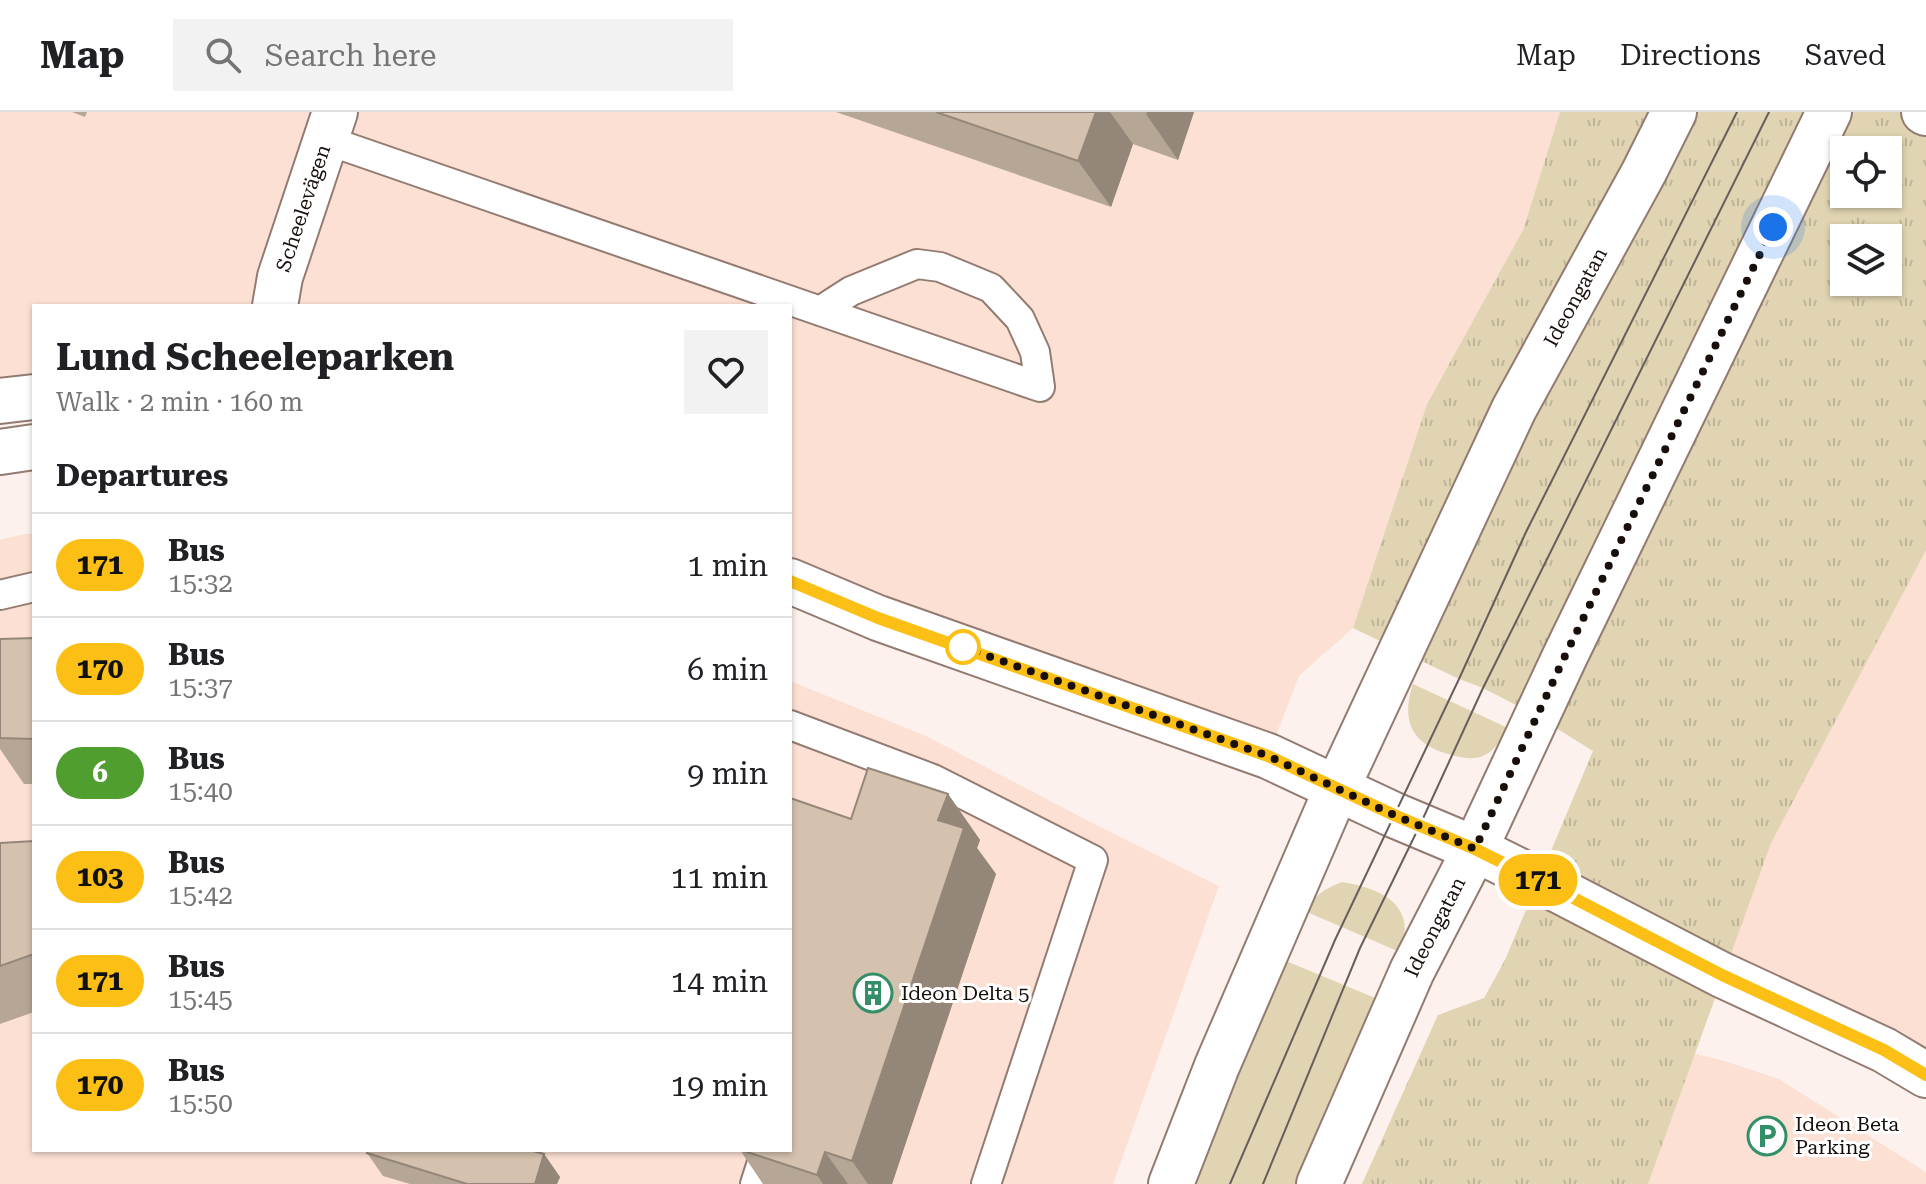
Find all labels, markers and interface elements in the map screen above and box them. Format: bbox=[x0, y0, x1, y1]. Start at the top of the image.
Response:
search box bbox=[173, 19, 733, 91]
text: Map bbox=[40, 33, 125, 77]
icon: search bbox=[201, 33, 245, 77]
text: Search here bbox=[265, 38, 437, 73]
text: Map bbox=[1516, 39, 1576, 72]
text: Directions bbox=[1620, 39, 1761, 72]
text: Saved bbox=[1805, 39, 1886, 72]
map controls bbox=[1830, 136, 1902, 296]
button: locate bbox=[1830, 136, 1902, 208]
street label: Scheelevägen bbox=[271, 141, 335, 275]
your location bbox=[1753, 207, 1793, 247]
button: layers bbox=[1830, 224, 1902, 296]
street label: Ideongatan bbox=[1539, 243, 1612, 351]
button: heart bbox=[684, 330, 768, 414]
text: Lund Scheeleparken bbox=[56, 335, 454, 379]
text: Walk · 2 min · 160 m bbox=[56, 387, 303, 417]
text: Departures bbox=[56, 458, 228, 493]
text: Bus bbox=[168, 533, 225, 568]
text: 171 bbox=[76, 548, 124, 581]
text: 1 min bbox=[687, 548, 768, 583]
text: 15:32 bbox=[168, 568, 233, 598]
unlabelled marker bbox=[946, 630, 980, 664]
text: Bus bbox=[168, 637, 225, 672]
text: 170 bbox=[76, 652, 124, 685]
text: 6 min bbox=[687, 652, 768, 687]
text: 15:37 bbox=[168, 672, 233, 702]
text: Bus bbox=[168, 741, 225, 776]
text: 6 bbox=[92, 756, 108, 789]
text: 9 min bbox=[687, 756, 768, 791]
text: 15:40 bbox=[168, 776, 233, 806]
text: Bus bbox=[168, 845, 225, 880]
line badge: 171 bbox=[1492, 854, 1584, 906]
text: 103 bbox=[76, 860, 124, 893]
text: 11 min bbox=[671, 860, 768, 895]
text: 171 bbox=[1514, 863, 1562, 896]
street label: Ideongatan bbox=[1399, 873, 1471, 980]
text: 15:42 bbox=[168, 880, 233, 910]
text: Bus bbox=[168, 949, 225, 984]
text: 171 bbox=[76, 964, 124, 997]
text: 14 min bbox=[671, 964, 768, 999]
building icon: Ideon Delta 5 bbox=[852, 972, 894, 1014]
place label: Ideon Delta 5 bbox=[901, 981, 1029, 1005]
text: 15:45 bbox=[168, 984, 233, 1014]
text: Bus bbox=[168, 1053, 225, 1088]
text: 170 bbox=[76, 1068, 124, 1101]
text: 19 min bbox=[671, 1068, 768, 1103]
text: 15:50 bbox=[168, 1088, 233, 1118]
place label: Ideon Beta Parking bbox=[1795, 1112, 1899, 1159]
parking icon: Ideon Beta Parking bbox=[1746, 1115, 1788, 1157]

